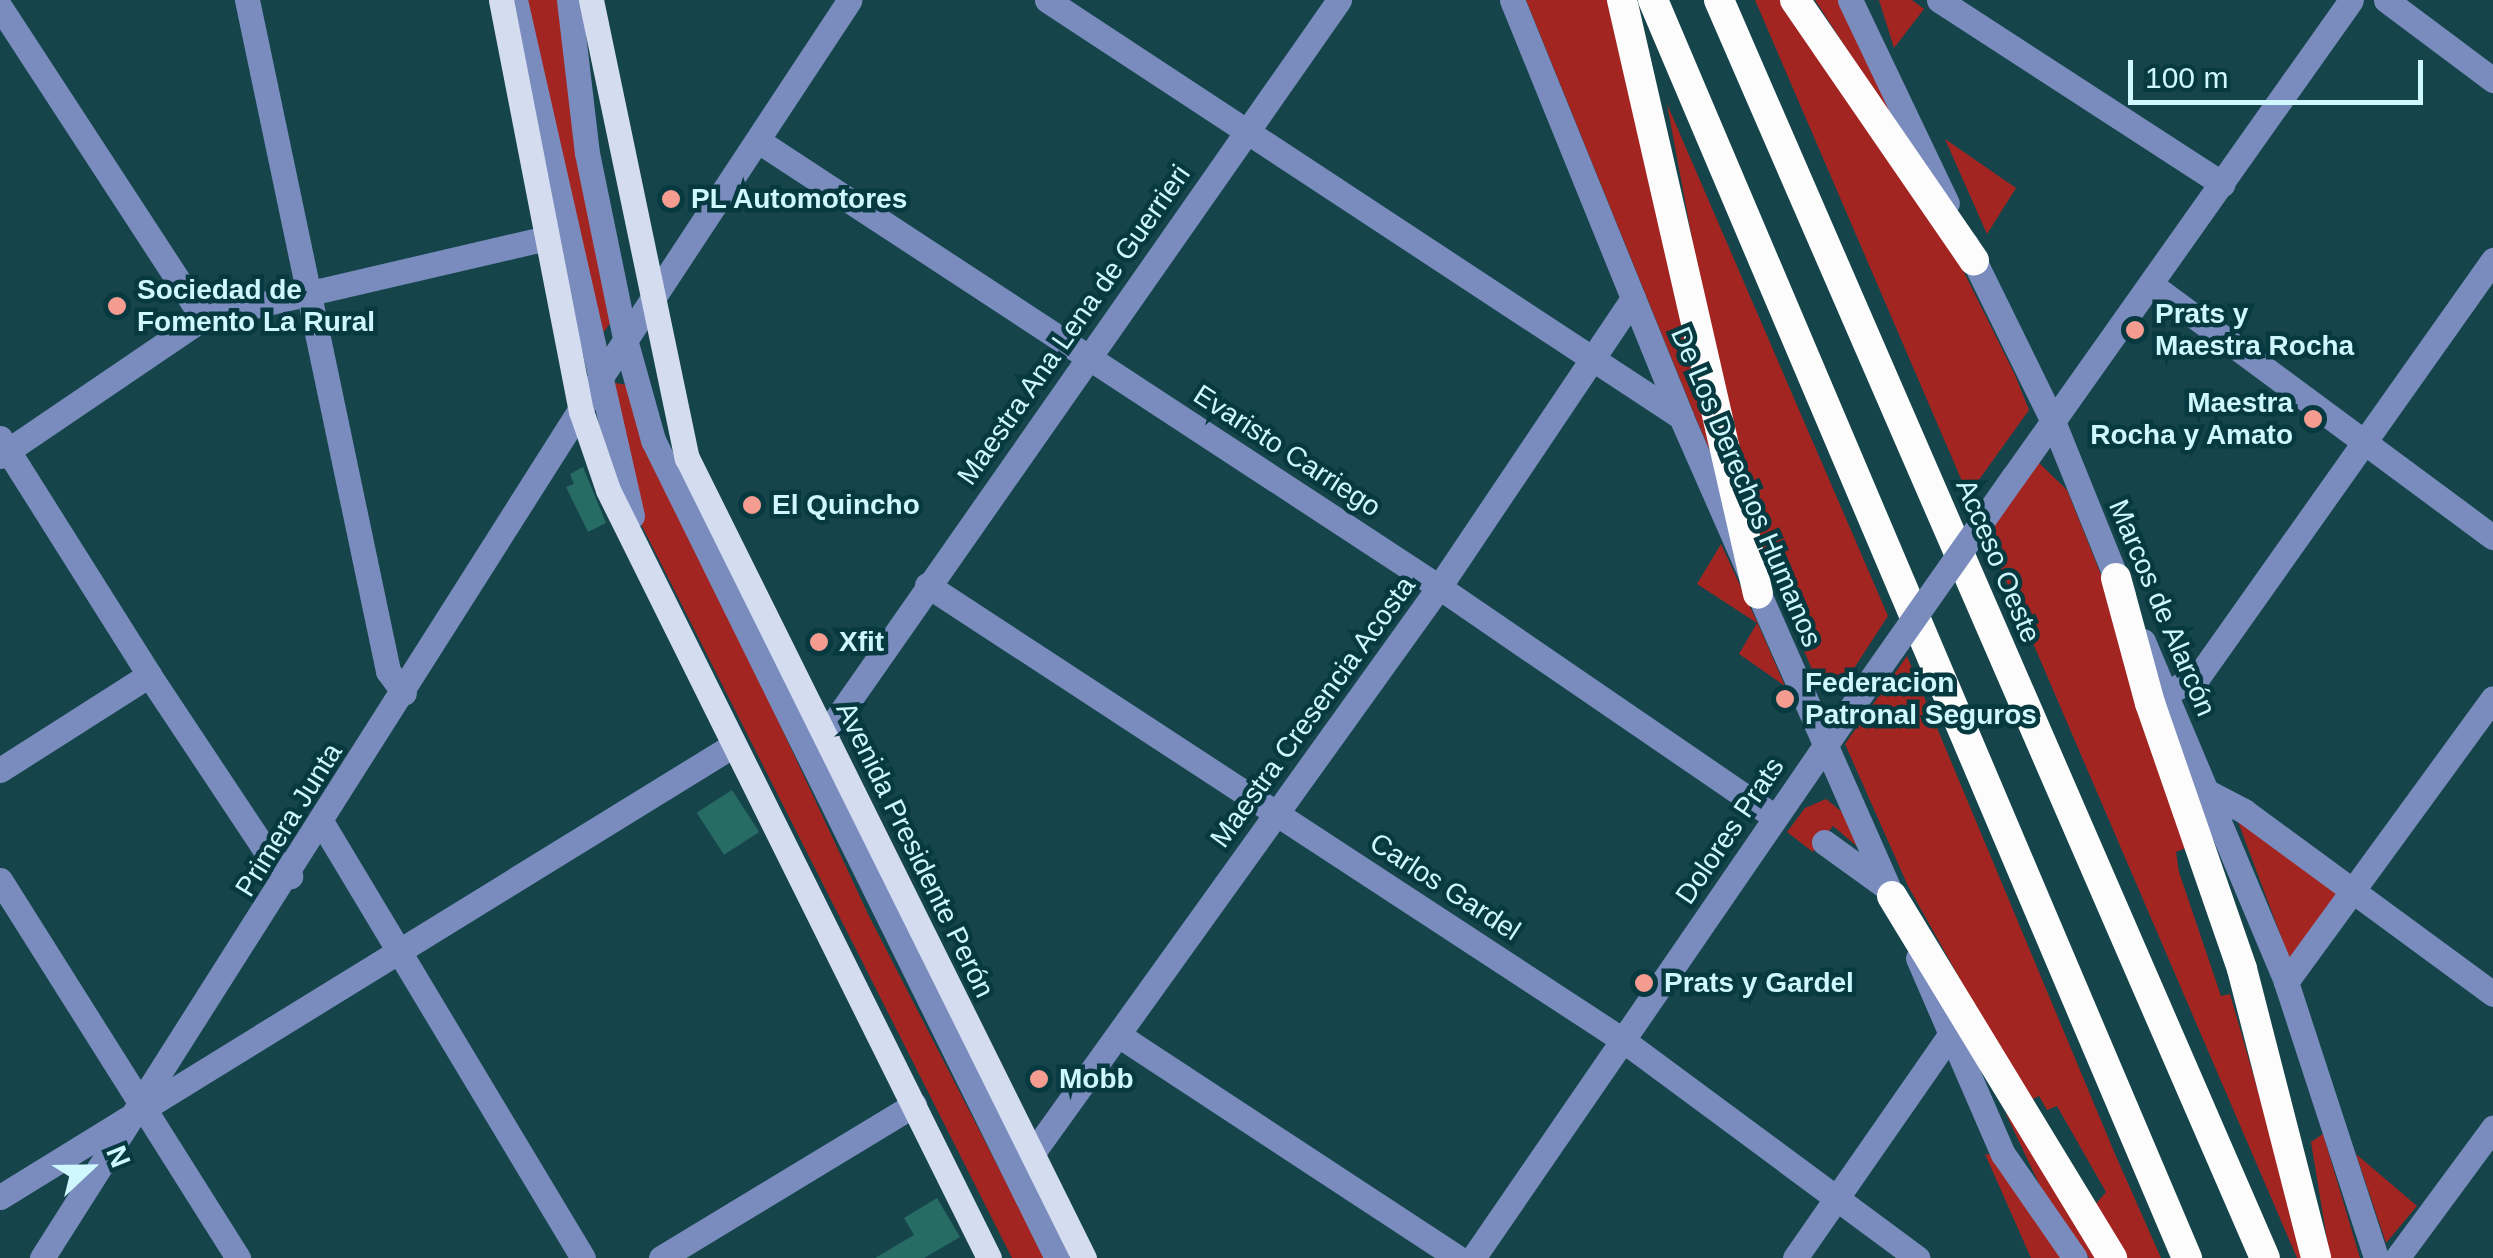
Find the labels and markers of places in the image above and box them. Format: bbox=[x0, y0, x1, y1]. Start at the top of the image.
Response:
place label: PL Automotores bbox=[691, 182, 909, 216]
marker: PL Automotores bbox=[660, 188, 682, 210]
place label: Sociedad de Fomento La Rural bbox=[137, 273, 375, 339]
marker: Sociedad de Fomento La Rural bbox=[106, 295, 128, 317]
place label: Prats y Maestra Rocha bbox=[2155, 297, 2354, 363]
marker: Prats y Maestra Rocha bbox=[2124, 319, 2146, 341]
place label: Maestra Rocha y Amato bbox=[2089, 386, 2293, 452]
marker: Maestra Rocha y Amato bbox=[2302, 408, 2324, 430]
place label: El Quincho bbox=[772, 488, 920, 522]
marker: El Quincho bbox=[741, 494, 763, 516]
place label: Xfit bbox=[839, 625, 884, 659]
marker: Xfit bbox=[808, 631, 830, 653]
place label: Federacion Patronal Seguros bbox=[1805, 666, 2037, 732]
marker: Federacion Patronal Seguros bbox=[1774, 688, 1796, 710]
place label: Prats y Gardel bbox=[1664, 966, 1854, 1000]
marker: Prats y Gardel bbox=[1633, 972, 1655, 994]
place label: Mobb bbox=[1059, 1062, 1134, 1096]
marker: Mobb bbox=[1028, 1068, 1050, 1090]

